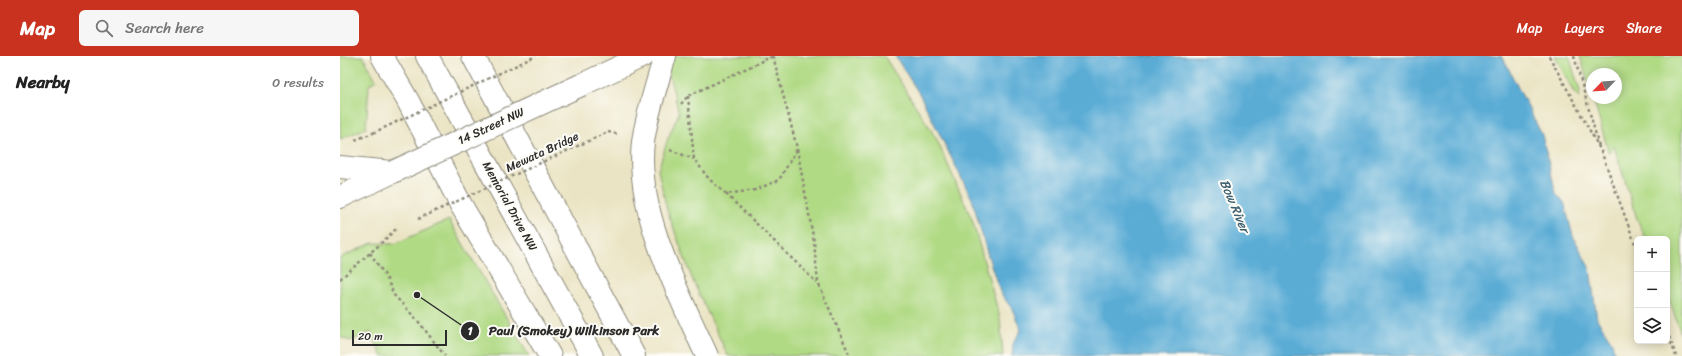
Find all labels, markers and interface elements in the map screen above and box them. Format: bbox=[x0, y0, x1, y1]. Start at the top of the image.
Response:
search box bbox=[79, 10, 359, 46]
text: Map bbox=[20, 12, 55, 45]
text: Search here bbox=[125, 15, 204, 41]
text: Map bbox=[1517, 16, 1542, 41]
text: Layers bbox=[1564, 16, 1604, 41]
text: Share bbox=[1626, 16, 1662, 41]
icon: search bbox=[93, 17, 115, 39]
text: Nearby bbox=[16, 67, 70, 97]
north arrow bbox=[1586, 68, 1622, 104]
text: 0 results bbox=[272, 71, 324, 94]
street label: 14 Street NW bbox=[454, 101, 529, 151]
street label: Mewata Bridge bbox=[502, 125, 582, 179]
street label: Memorial Drive NW bbox=[476, 157, 544, 255]
water label: Bow River bbox=[1213, 176, 1258, 239]
map controls bbox=[1634, 236, 1670, 344]
button: + bbox=[1634, 236, 1670, 272]
button: − bbox=[1634, 272, 1670, 308]
button: layers bbox=[1634, 308, 1670, 344]
callout: Paul (Smokey) Wilkinson Park bbox=[460, 318, 667, 343]
text: Paul (Smokey) Wilkinson Park bbox=[489, 319, 660, 342]
text: 1 bbox=[467, 320, 473, 342]
text: 20 m bbox=[358, 327, 383, 346]
scale bar bbox=[352, 328, 447, 347]

